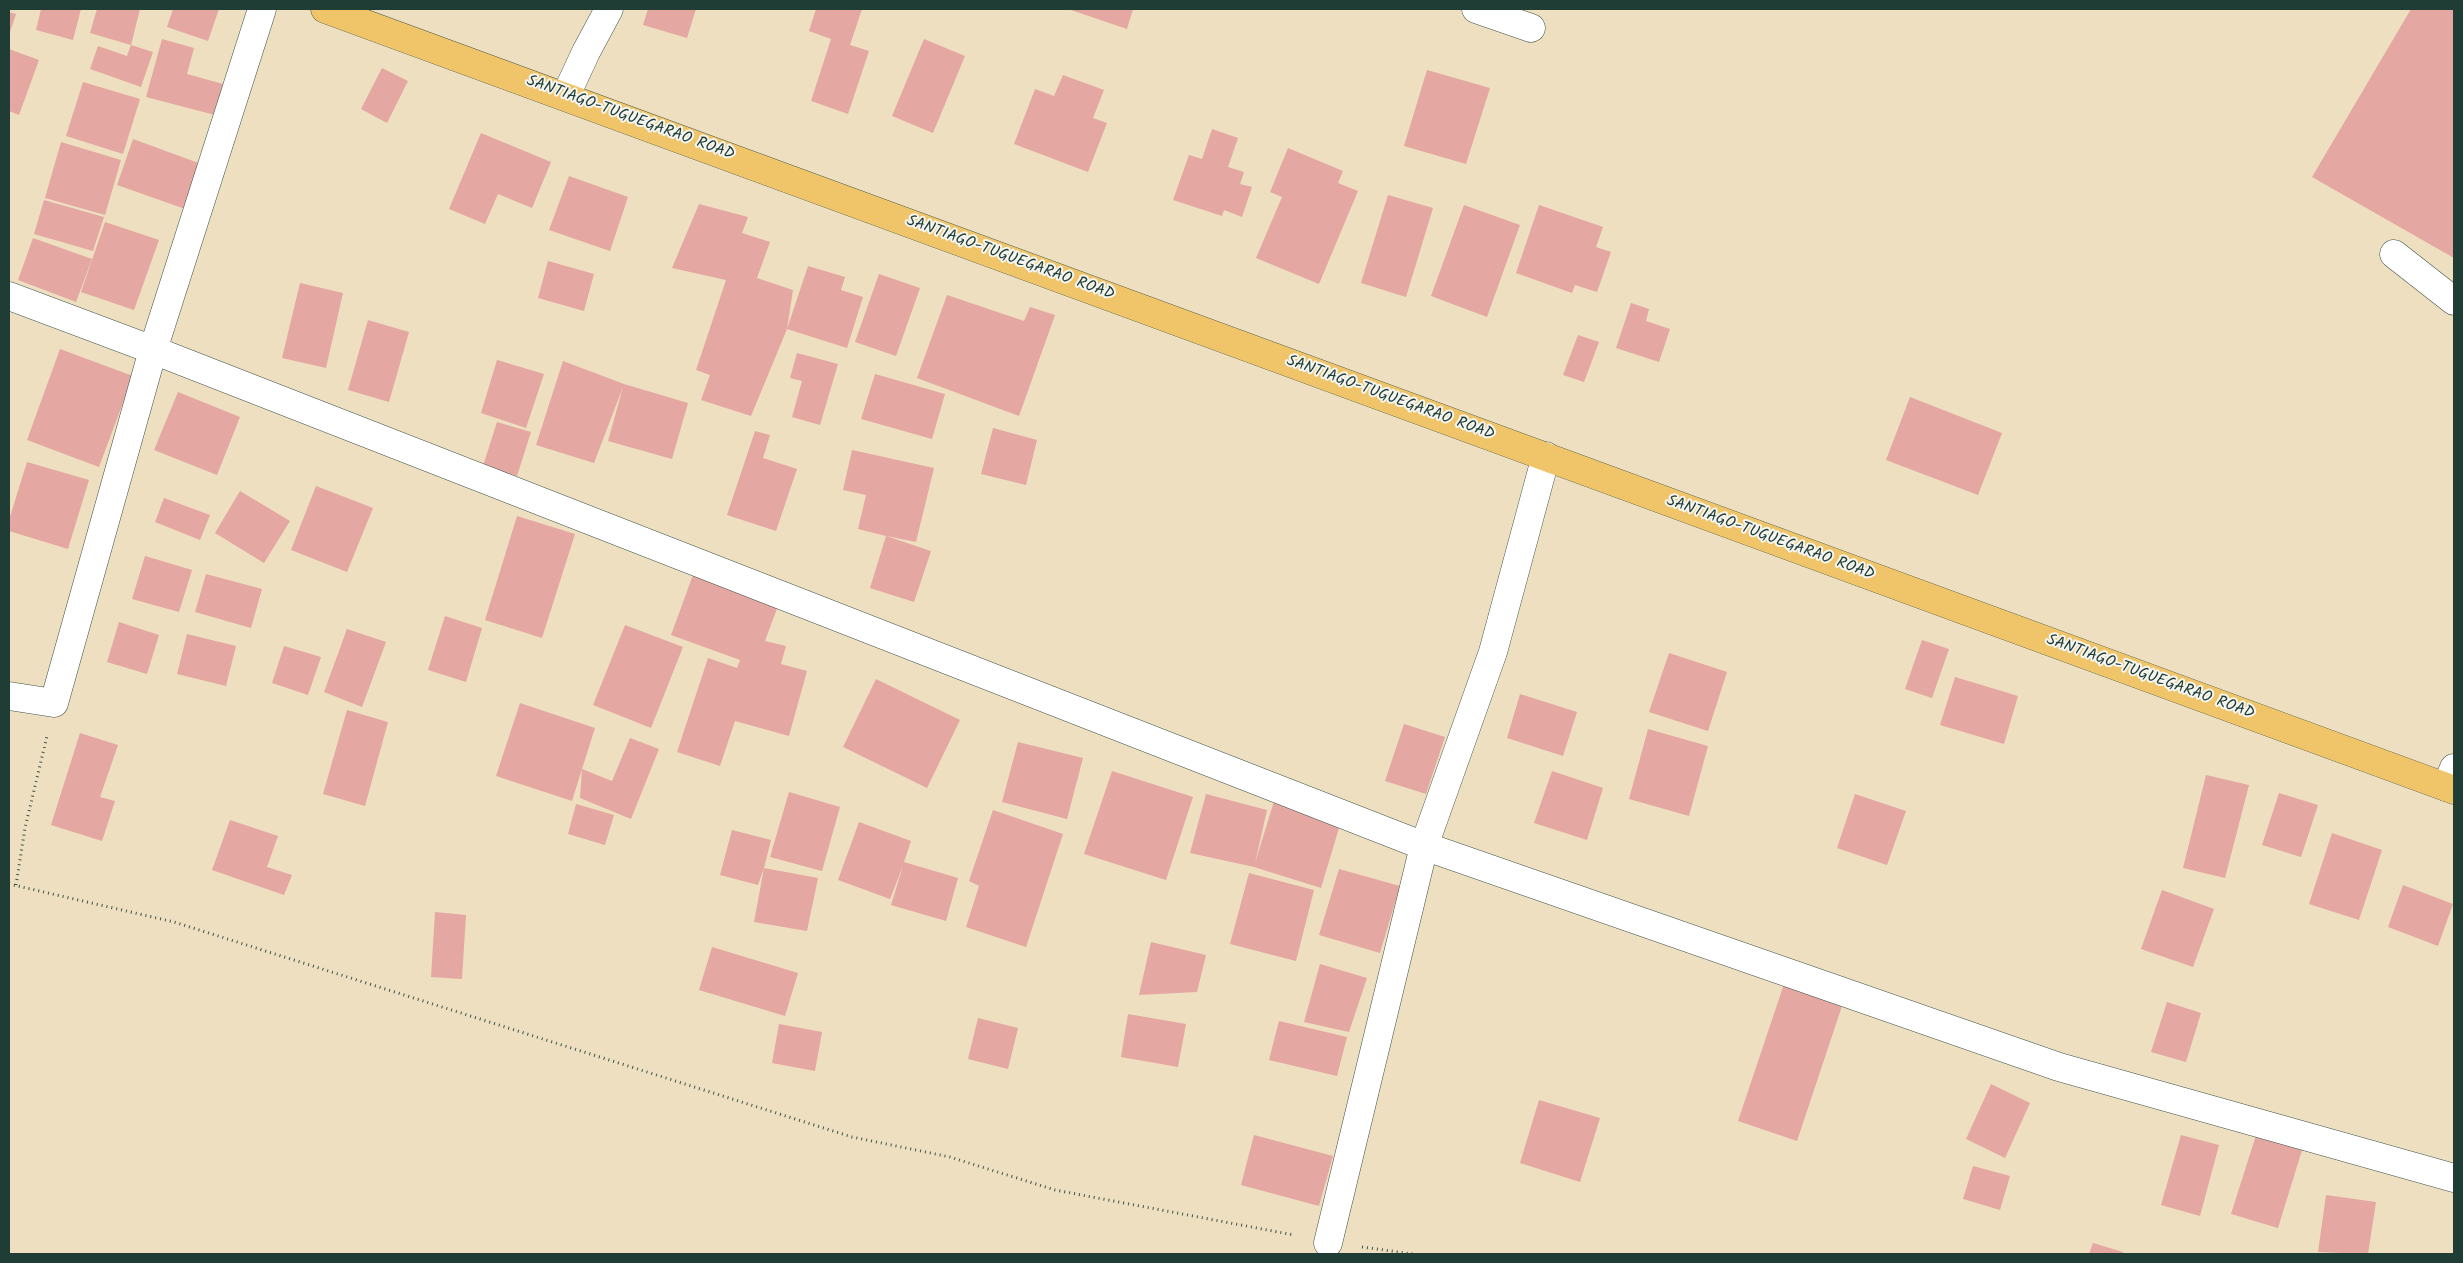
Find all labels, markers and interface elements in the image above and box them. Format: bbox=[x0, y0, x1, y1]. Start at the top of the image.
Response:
street label: SANTIAGO-TUGUEGARAO ROAD bbox=[523, 72, 737, 166]
street label: SANTIAGO-TUGUEGARAO ROAD bbox=[903, 212, 1117, 306]
street label: SANTIAGO-TUGUEGARAO ROAD bbox=[1283, 352, 1497, 446]
street label: SANTIAGO-TUGUEGARAO ROAD bbox=[1663, 492, 1877, 586]
street label: SANTIAGO-TUGUEGARAO ROAD bbox=[2043, 631, 2257, 725]

